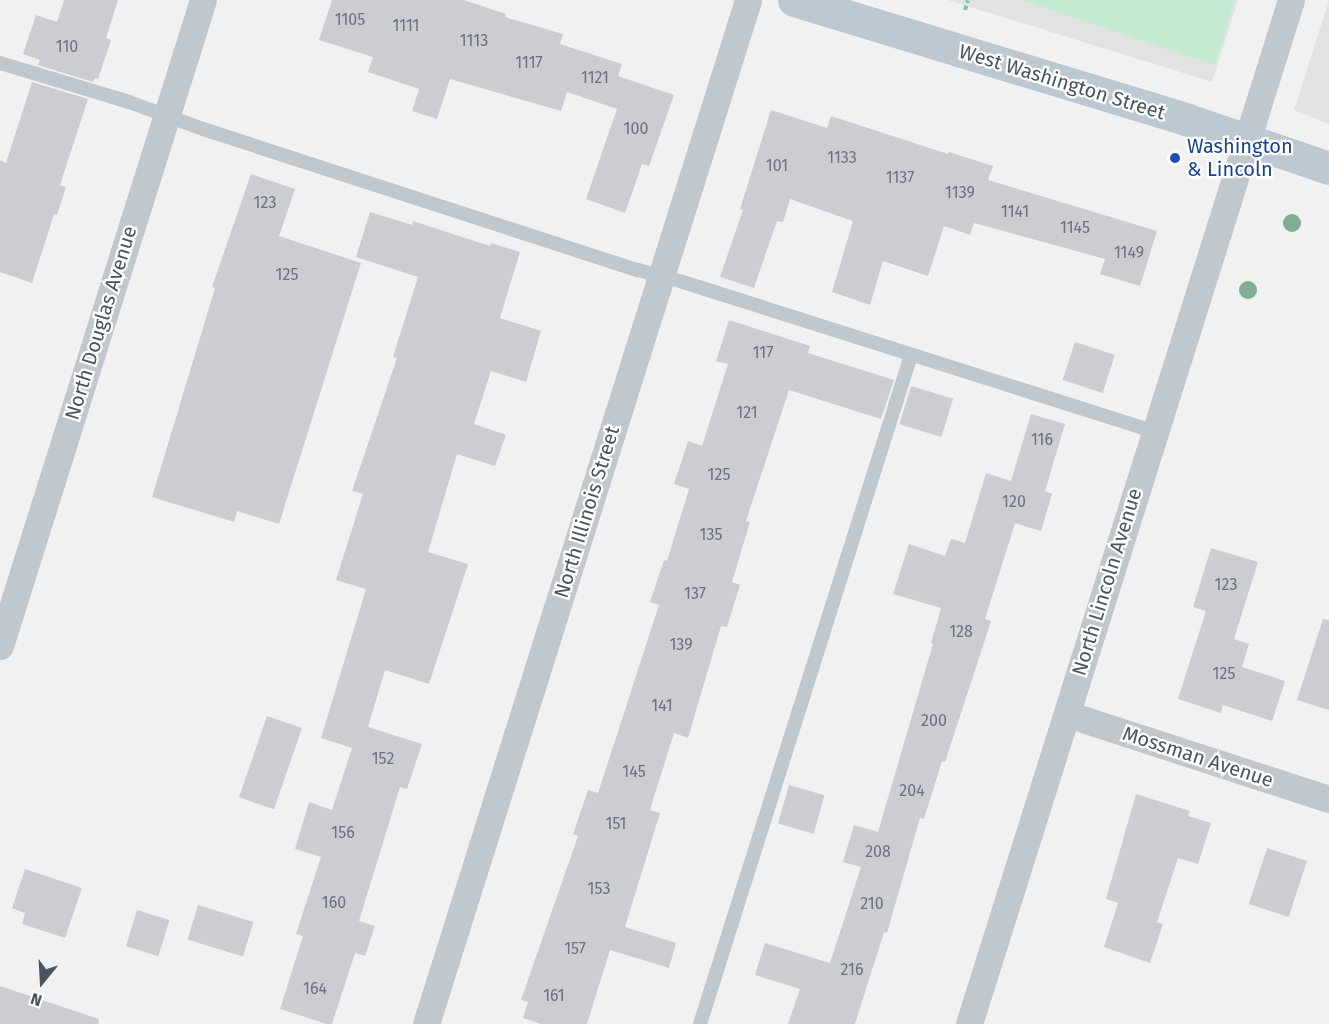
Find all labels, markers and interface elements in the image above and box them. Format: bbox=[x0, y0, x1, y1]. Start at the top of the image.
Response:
house number: 1105 bbox=[335, 10, 365, 30]
house number: 1111 bbox=[392, 16, 420, 36]
house number: 1113 bbox=[460, 31, 488, 51]
house number: 110 bbox=[56, 37, 78, 57]
street label: West Washington Street bbox=[956, 39, 1168, 125]
house number: 1117 bbox=[515, 53, 543, 73]
house number: 1121 bbox=[581, 68, 609, 88]
house number: 100 bbox=[624, 119, 648, 139]
place label: Washington & Lincoln bbox=[1187, 134, 1293, 181]
house number: 1133 bbox=[827, 148, 857, 168]
marker: Washington & Lincoln bbox=[1168, 151, 1182, 165]
house number: 101 bbox=[766, 156, 788, 176]
house number: 1137 bbox=[886, 168, 914, 188]
house number: 1139 bbox=[945, 183, 975, 203]
house number: 123 bbox=[254, 193, 276, 213]
house number: 1141 bbox=[1001, 202, 1029, 222]
house number: 1145 bbox=[1060, 218, 1090, 238]
street label: North Douglas Avenue bbox=[60, 223, 142, 423]
house number: 1149 bbox=[1114, 243, 1144, 263]
house number: 125 bbox=[276, 265, 298, 285]
house number: 117 bbox=[753, 343, 773, 363]
house number: 121 bbox=[736, 403, 758, 423]
street label: North Illinois Street bbox=[549, 423, 625, 601]
house number: 116 bbox=[1031, 430, 1053, 450]
house number: 125 bbox=[708, 465, 730, 485]
street label: North Lincoln Avenue bbox=[1067, 485, 1147, 679]
house number: 120 bbox=[1002, 492, 1026, 512]
house number: 135 bbox=[700, 525, 722, 545]
house number: 123 bbox=[1215, 575, 1237, 595]
house number: 137 bbox=[684, 584, 706, 604]
house number: 128 bbox=[949, 622, 973, 642]
house number: 139 bbox=[669, 635, 693, 655]
house number: 125 bbox=[1213, 664, 1235, 684]
house number: 141 bbox=[651, 696, 673, 716]
house number: 200 bbox=[921, 711, 947, 731]
street label: Mossman Avenue bbox=[1120, 721, 1276, 793]
house number: 152 bbox=[372, 749, 394, 769]
house number: 145 bbox=[622, 762, 646, 782]
house number: 204 bbox=[899, 781, 925, 801]
house number: 151 bbox=[605, 814, 627, 834]
house number: 156 bbox=[331, 823, 355, 843]
house number: 208 bbox=[865, 842, 891, 862]
house number: 153 bbox=[588, 879, 610, 899]
house number: 160 bbox=[322, 893, 346, 913]
house number: 210 bbox=[860, 894, 884, 914]
house number: 157 bbox=[564, 939, 586, 959]
north arrow bbox=[12, 952, 72, 1012]
house number: 216 bbox=[841, 960, 863, 980]
house number: 164 bbox=[303, 979, 327, 999]
house number: 161 bbox=[543, 986, 565, 1006]
text: N bbox=[28, 989, 44, 1010]

